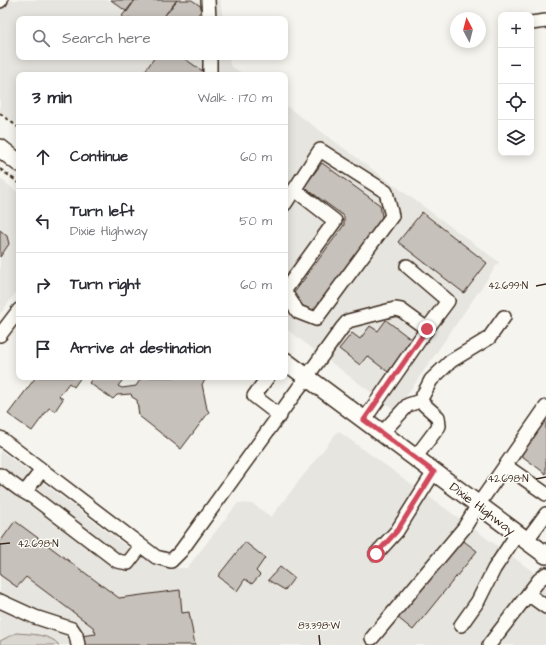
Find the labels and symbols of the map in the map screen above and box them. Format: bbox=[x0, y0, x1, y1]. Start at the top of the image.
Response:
north arrow bbox=[450, 12, 486, 48]
text: 42.699°N bbox=[488, 279, 528, 293]
route end bbox=[418, 320, 436, 338]
text: 42.698°N bbox=[488, 472, 528, 486]
street label: Dixie Highway bbox=[445, 478, 519, 540]
text: 42.698°N bbox=[18, 537, 58, 551]
route start bbox=[367, 545, 385, 563]
text: 83.398°W bbox=[298, 619, 341, 633]

